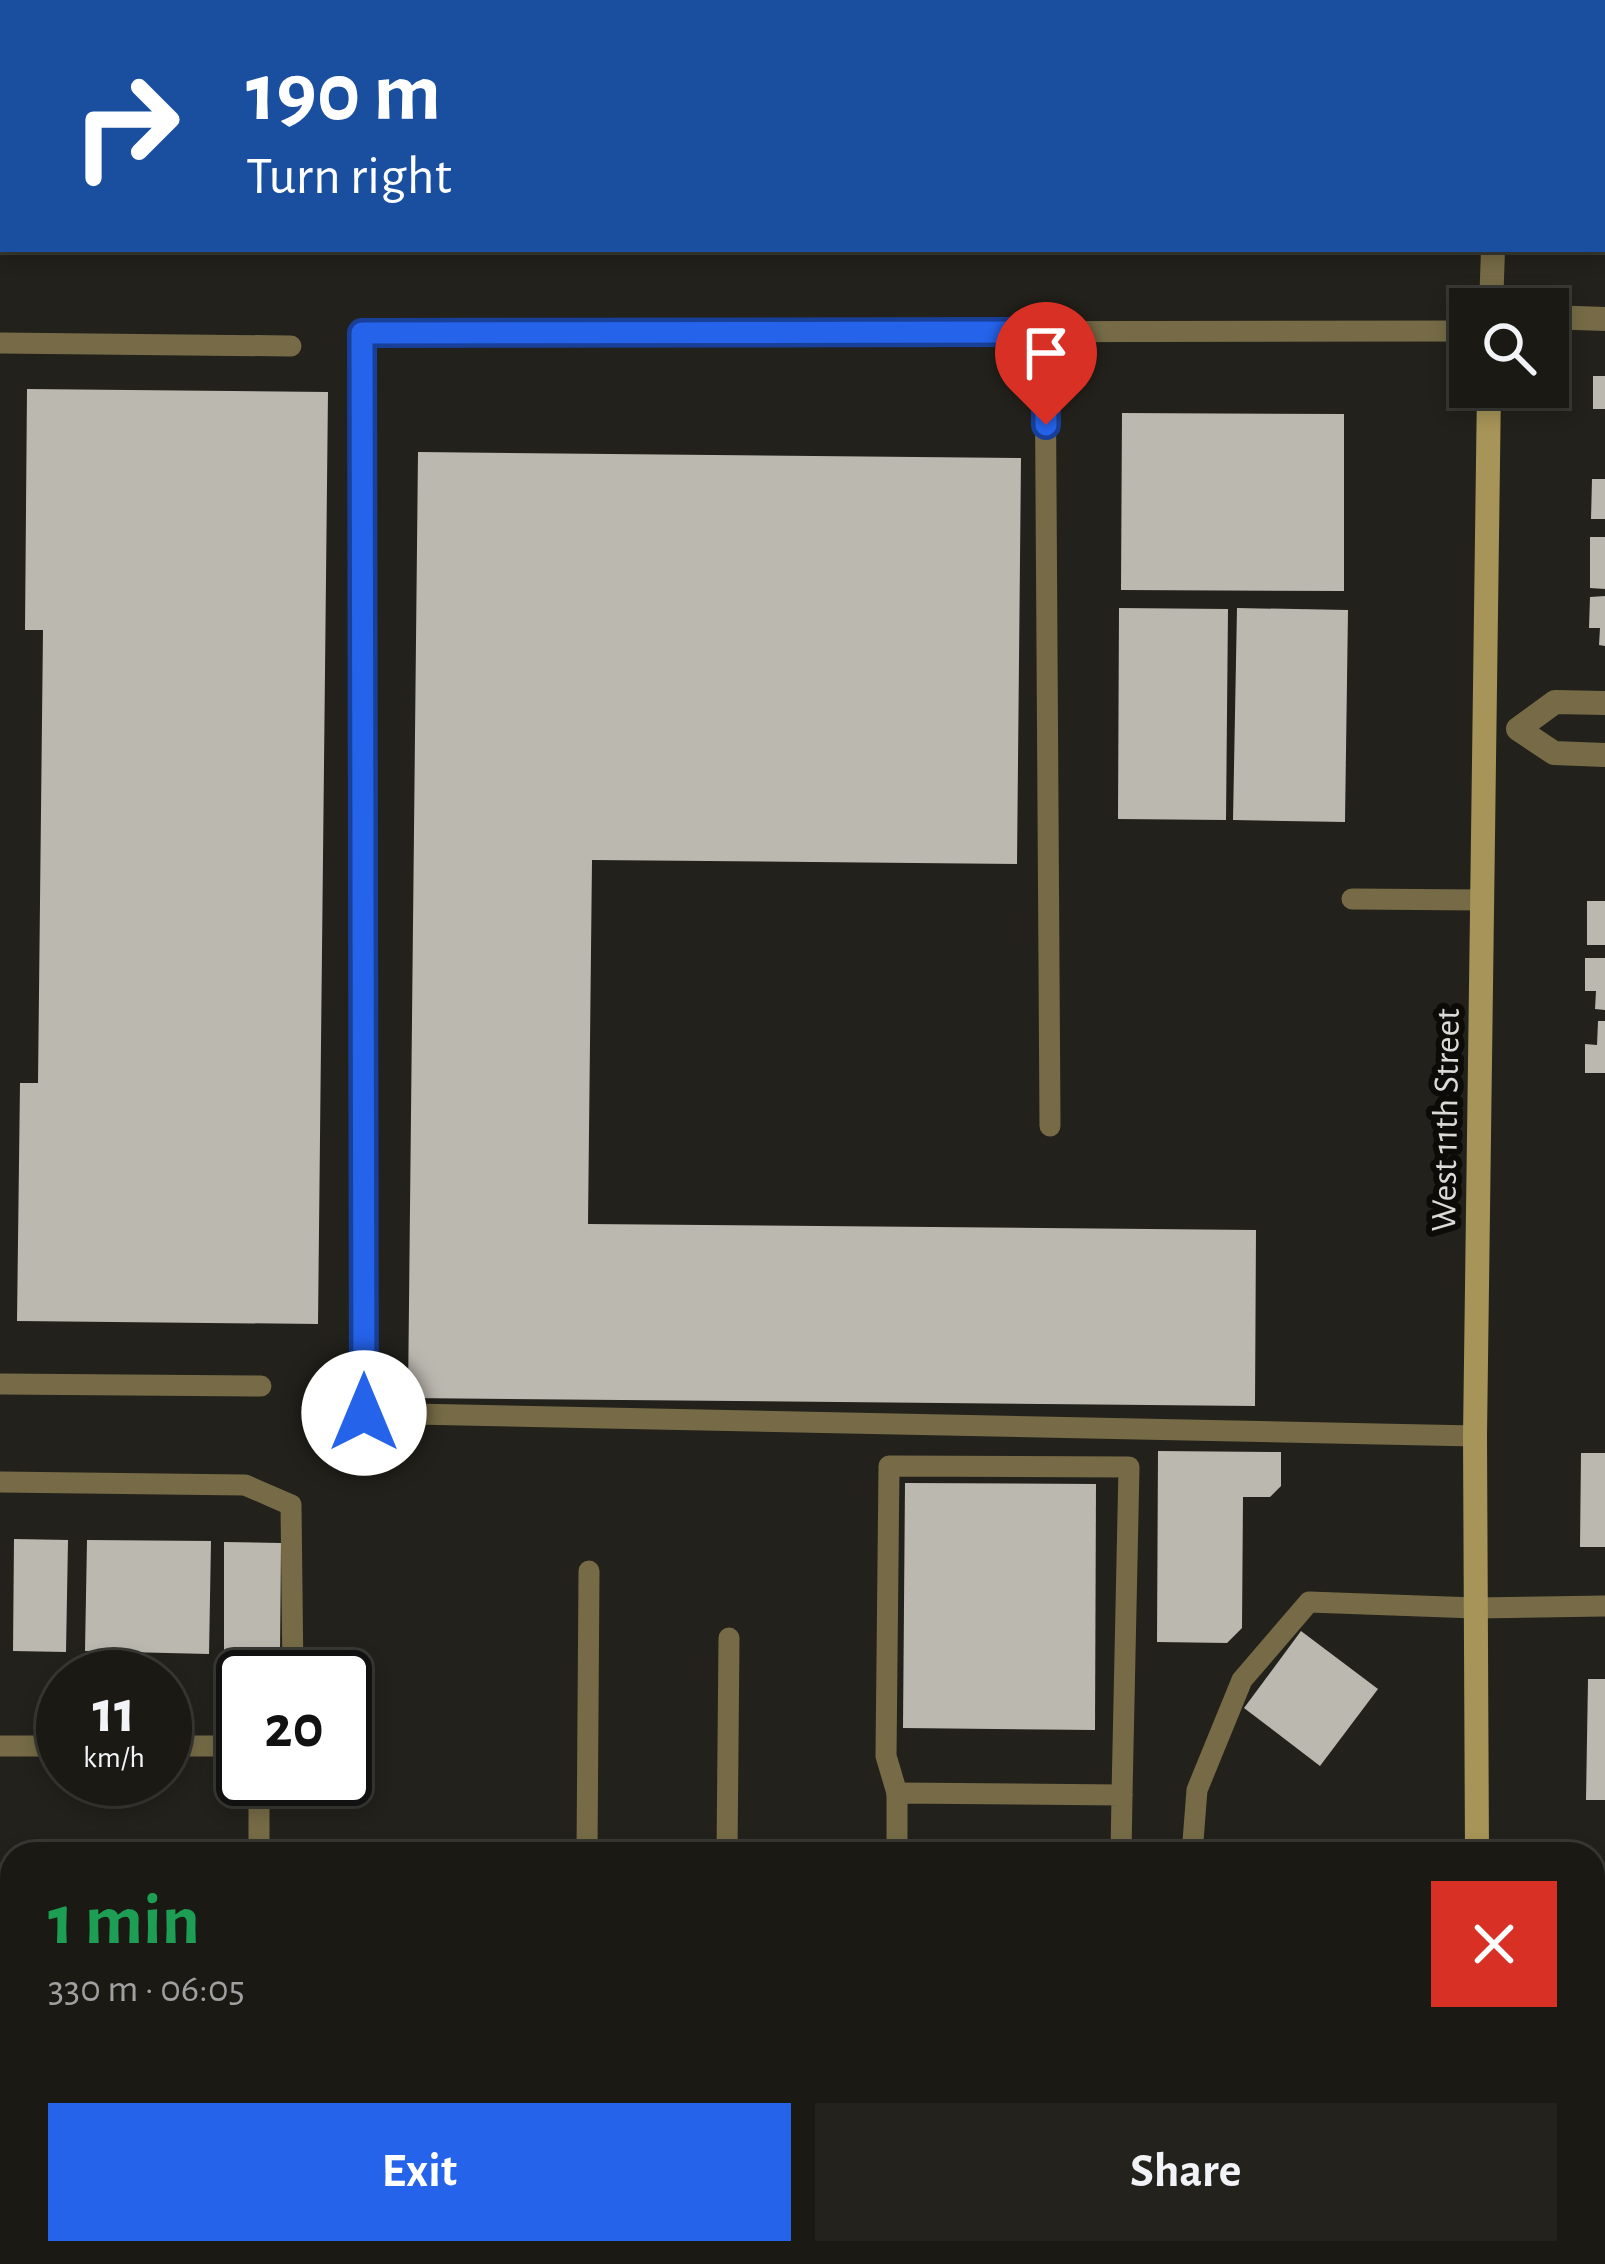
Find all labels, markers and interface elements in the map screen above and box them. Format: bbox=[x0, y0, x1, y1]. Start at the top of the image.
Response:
icon: right bbox=[48, 48, 204, 204]
text: 190 m bbox=[246, 52, 441, 136]
text: Turn right bbox=[246, 150, 452, 204]
map controls bbox=[1449, 288, 1569, 408]
button: search bbox=[1449, 288, 1569, 408]
pin bbox=[995, 302, 1097, 425]
icon: arrive bbox=[1013, 320, 1079, 386]
street label: West 11th Street bbox=[1426, 1007, 1466, 1232]
position arrow bbox=[301, 1350, 427, 1476]
speed limit sign: 20 bbox=[216, 1650, 372, 1806]
text: 11 bbox=[92, 1683, 136, 1743]
text: km/h bbox=[83, 1743, 145, 1773]
button: close bbox=[1431, 1881, 1557, 2007]
text: 1 min bbox=[48, 1885, 200, 1957]
text: 330 m · 06:05 bbox=[48, 1970, 245, 2009]
button: Exit bbox=[48, 2103, 791, 2241]
button: Share bbox=[815, 2103, 1557, 2241]

